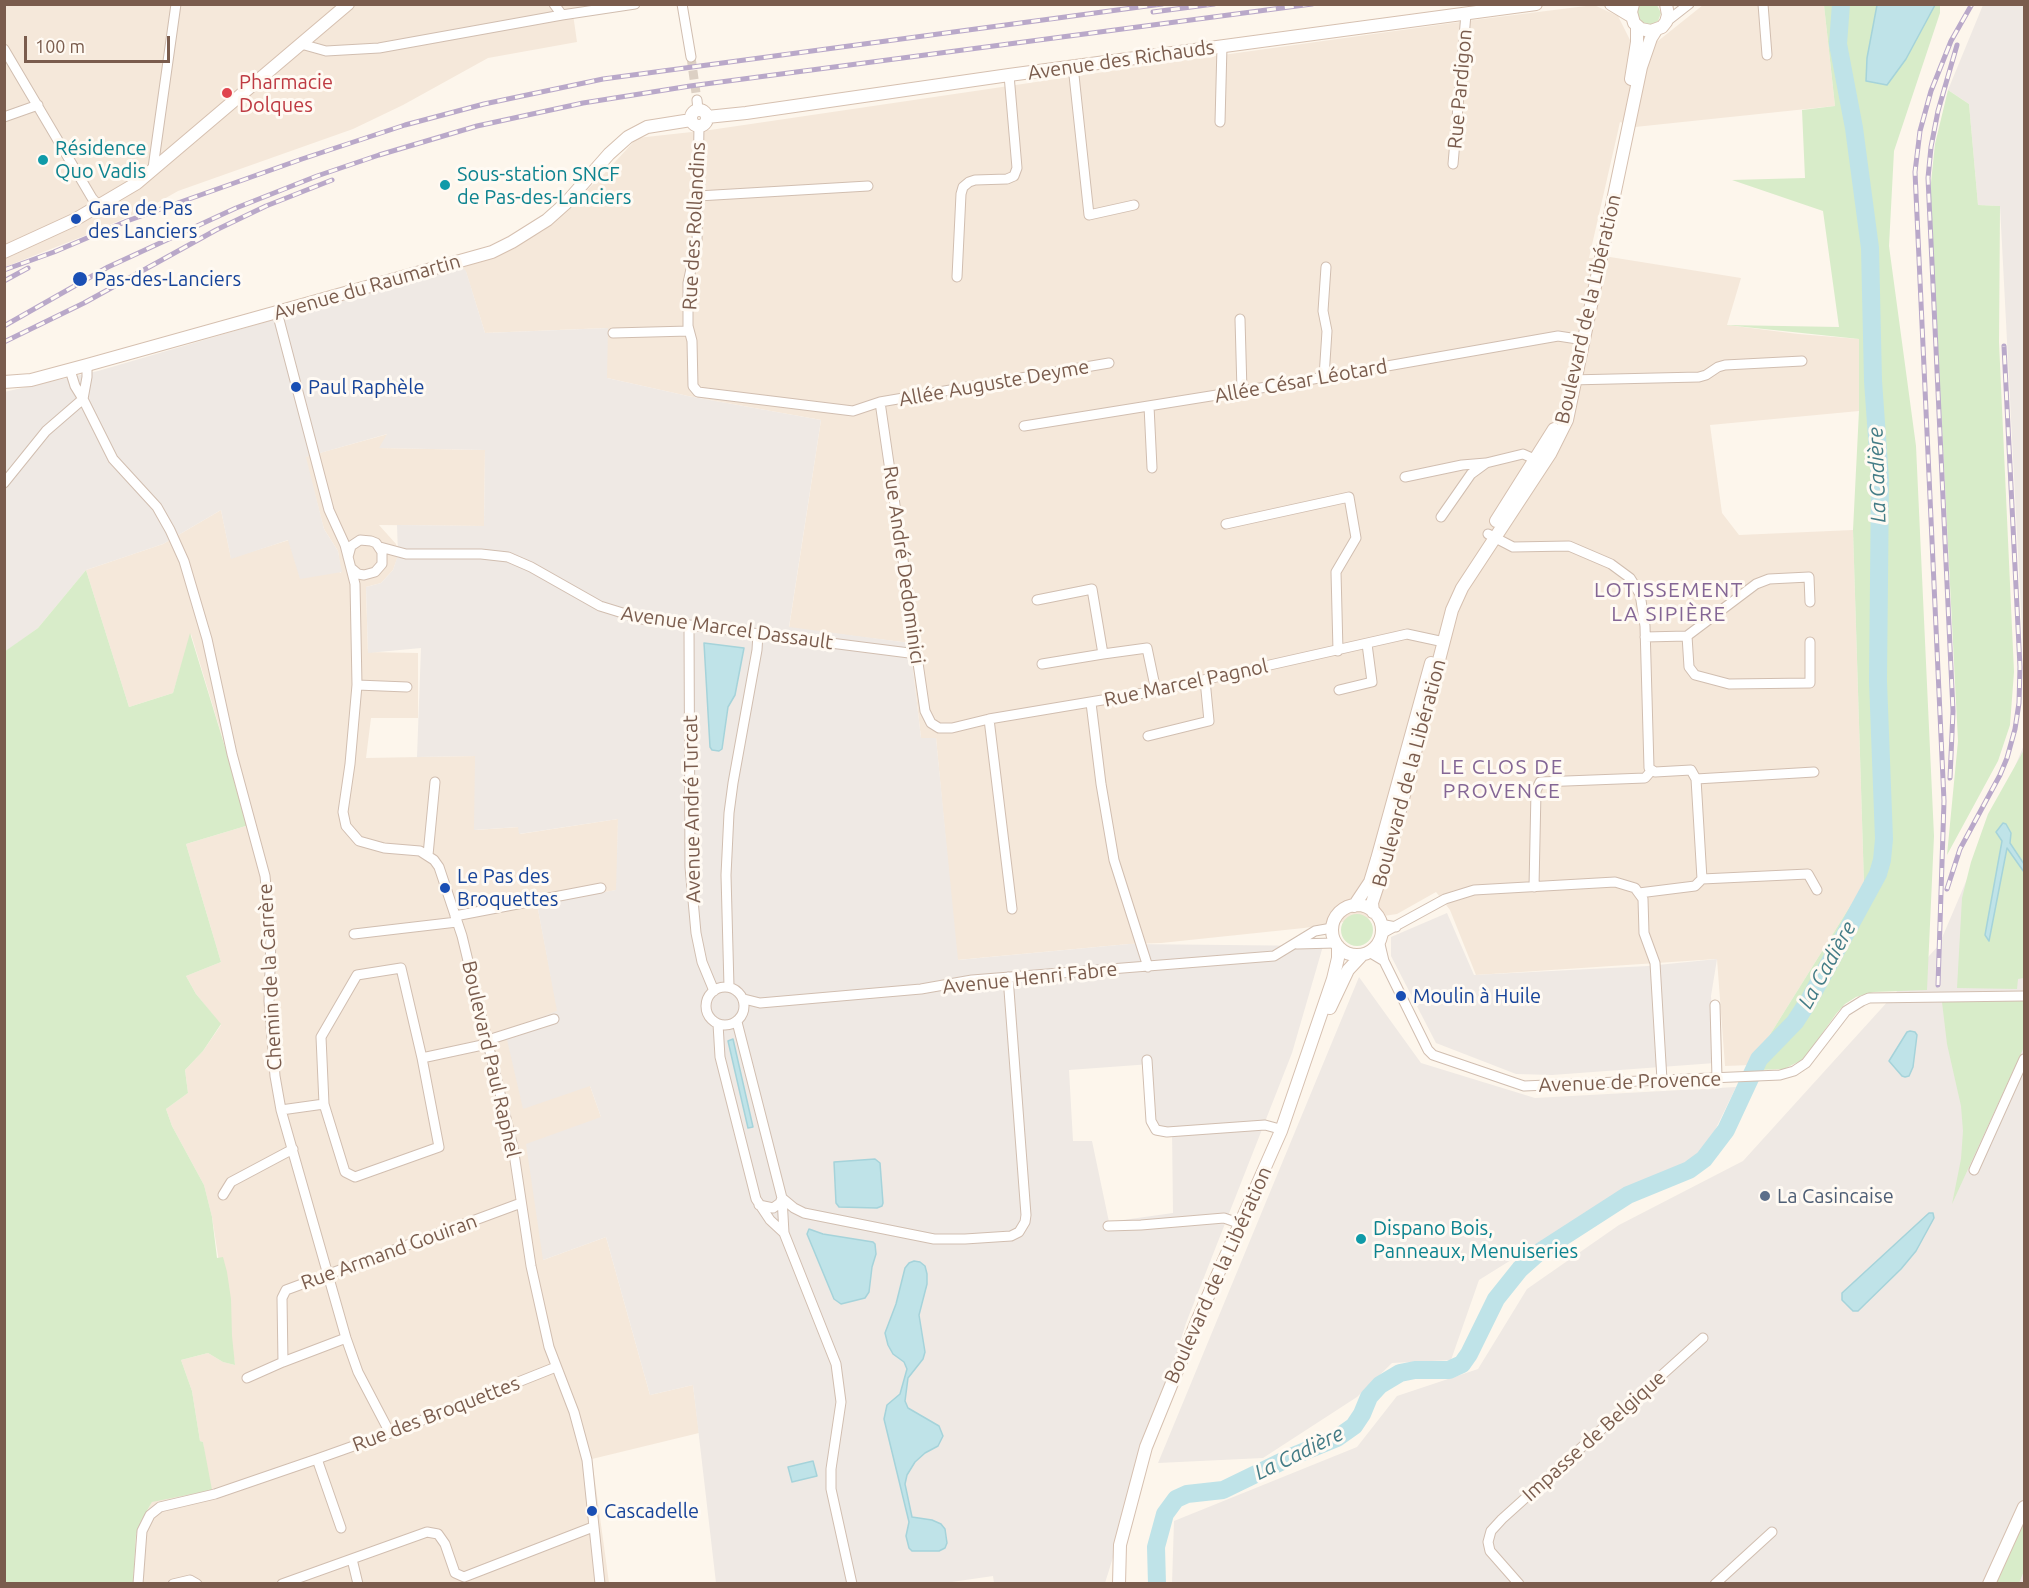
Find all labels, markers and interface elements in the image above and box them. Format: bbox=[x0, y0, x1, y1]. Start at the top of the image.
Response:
scale bar bbox=[27, 24, 172, 62]
street label: Rue Pardigon bbox=[1443, 28, 1477, 150]
street label: Avenue des Richauds bbox=[1026, 35, 1216, 85]
text: 100 m bbox=[35, 36, 85, 56]
place label: Pharmacie Dolques bbox=[239, 70, 333, 117]
marker: Pharmacie Dolques bbox=[220, 86, 234, 100]
place label: Résidence Quo Vadis bbox=[55, 136, 146, 183]
street label: Rue des Rollandins bbox=[678, 141, 710, 311]
marker: Résidence Quo Vadis bbox=[36, 153, 50, 167]
place label: Sous-station SNCF de Pas-des-Lanciers bbox=[457, 162, 631, 209]
marker: Sous-station SNCF de Pas-des-Lanciers bbox=[438, 178, 452, 192]
street label: Boulevard de la Libération bbox=[1550, 192, 1626, 426]
place label: Gare de Pas des Lanciers bbox=[88, 196, 197, 243]
marker: Gare de Pas des Lanciers bbox=[69, 212, 83, 226]
street label: Avenue du Raumartin bbox=[271, 249, 463, 325]
place label: Pas-des-Lanciers bbox=[94, 267, 241, 291]
marker: Pas-des-Lanciers bbox=[71, 270, 89, 288]
street label: Allée Auguste Deyme bbox=[897, 354, 1091, 412]
street label: Allée César Léotard bbox=[1213, 354, 1389, 408]
place label: Paul Raphèle bbox=[308, 375, 424, 399]
marker: Paul Raphèle bbox=[289, 380, 303, 394]
water label: La Cadière bbox=[1863, 427, 1891, 523]
street label: Rue André Dedominici bbox=[878, 464, 930, 666]
district label: LOTISSEMENT LA SIPIÈRE bbox=[1594, 577, 1744, 627]
street label: Avenue Marcel Dassault bbox=[619, 601, 835, 655]
street label: Rue Marcel Pagnol bbox=[1102, 654, 1270, 712]
street label: Boulevard de la Libération bbox=[1367, 656, 1451, 890]
street label: Avenue André Turcat bbox=[678, 715, 706, 903]
district label: LE CLOS DE PROVENCE bbox=[1440, 754, 1564, 804]
place label: Le Pas des Broquettes bbox=[457, 864, 559, 911]
marker: Le Pas des Broquettes bbox=[438, 881, 452, 895]
street label: Chemin de la Carrère bbox=[253, 883, 287, 1071]
water label: La Cadière bbox=[1793, 917, 1861, 1013]
street label: Avenue Henri Fabre bbox=[941, 957, 1119, 999]
street label: Boulevard Paul Raphel bbox=[457, 958, 525, 1160]
place label: Moulin à Huile bbox=[1413, 984, 1541, 1008]
marker: Moulin à Huile bbox=[1394, 989, 1408, 1003]
street label: Avenue de Provence bbox=[1538, 1067, 1722, 1097]
street label: Boulevard de la Libération bbox=[1159, 1163, 1277, 1387]
place label: La Casincaise bbox=[1777, 1184, 1894, 1208]
marker: La Casincaise bbox=[1758, 1189, 1772, 1203]
street label: Rue Armand Gouiran bbox=[298, 1209, 480, 1295]
place label: Dispano Bois, Panneaux, Menuiseries bbox=[1373, 1216, 1578, 1263]
marker: Dispano Bois, Panneaux, Menuiseries bbox=[1354, 1232, 1368, 1246]
street label: Impasse de Belgique bbox=[1518, 1365, 1670, 1507]
street label: Rue des Broquettes bbox=[349, 1371, 523, 1457]
water label: La Cadière bbox=[1250, 1421, 1348, 1485]
place label: Cascadelle bbox=[604, 1499, 699, 1523]
marker: Cascadelle bbox=[585, 1504, 599, 1518]

